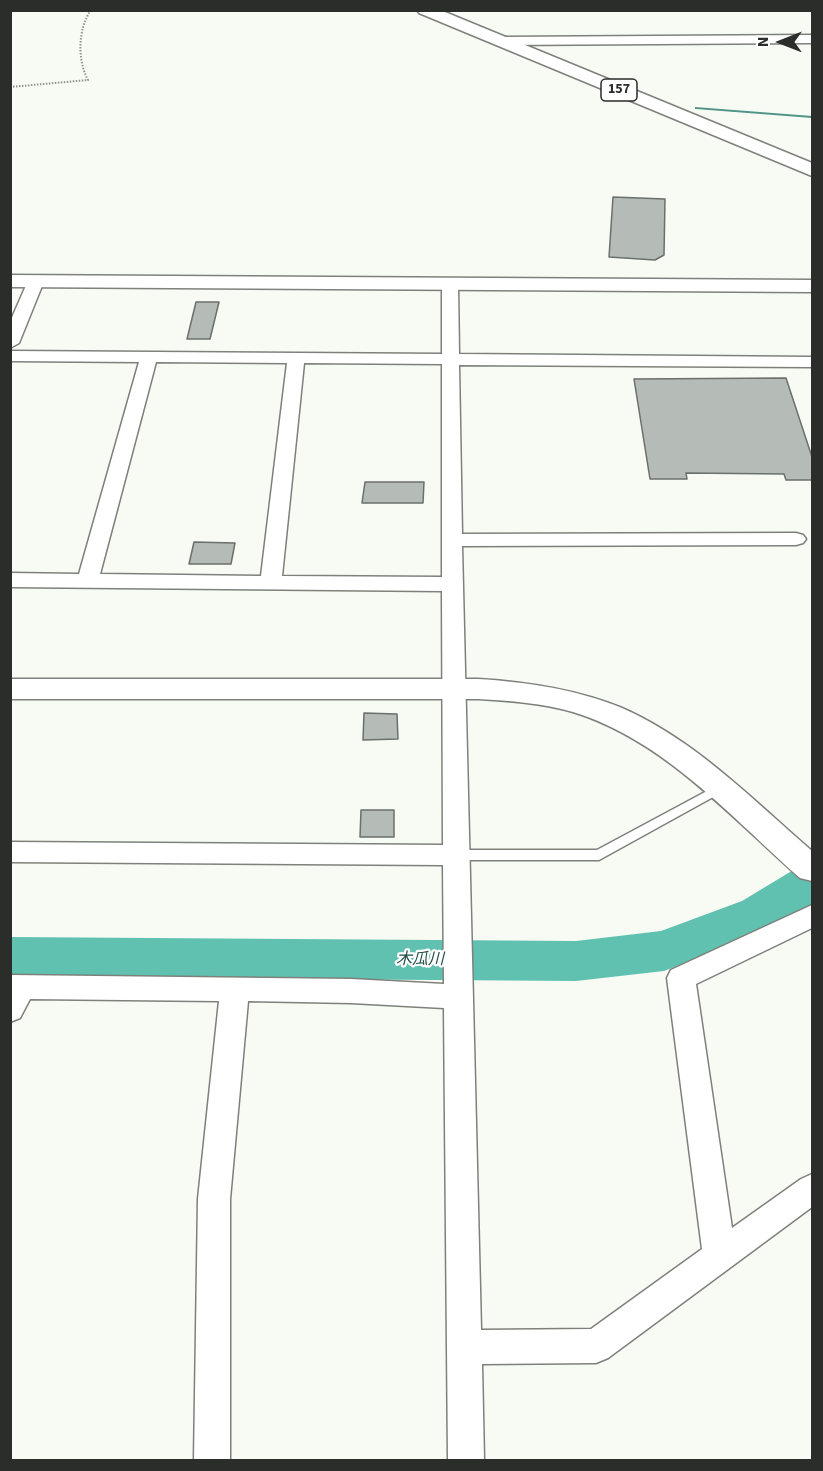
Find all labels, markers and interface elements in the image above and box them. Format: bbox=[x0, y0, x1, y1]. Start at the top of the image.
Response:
north arrow bbox=[751, 12, 811, 72]
text: N bbox=[752, 37, 774, 47]
road number: 157 bbox=[601, 79, 637, 101]
water label: 木瓜川 bbox=[396, 950, 444, 970]

